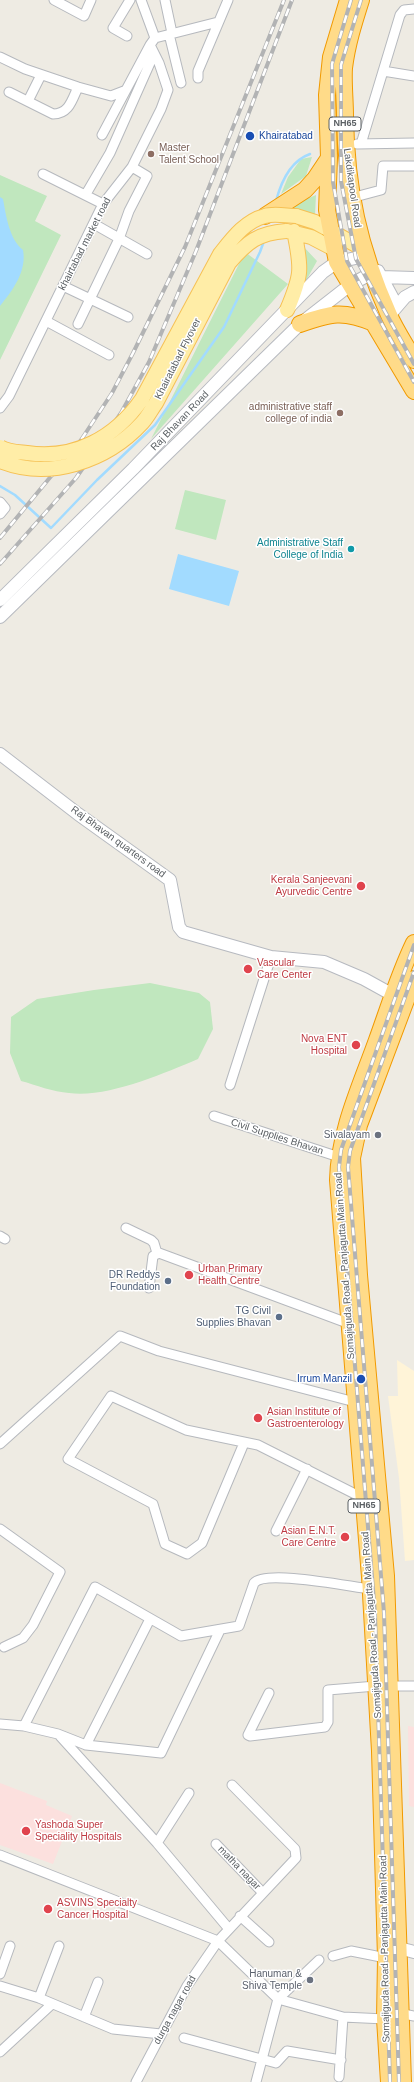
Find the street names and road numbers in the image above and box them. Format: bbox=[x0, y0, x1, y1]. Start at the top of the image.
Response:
road number: NH65 bbox=[329, 117, 361, 131]
street label: Lakdikapool Road bbox=[340, 148, 364, 228]
street label: khairtabad market road bbox=[56, 195, 114, 293]
street label: Khairatabad Flyover bbox=[152, 316, 204, 402]
street label: Raj Bhavan Road bbox=[148, 389, 212, 453]
street label: Raj Bhavan quarters road bbox=[68, 804, 168, 880]
street label: Civil Supplies Bhavan bbox=[229, 1116, 325, 1158]
street label: Somajiguda Road - Panjagutta Main Road bbox=[332, 1172, 358, 1360]
road number: NH65 bbox=[348, 1499, 380, 1513]
street label: Somajiguda Road - Panjagutta Main Road bbox=[359, 1531, 385, 1719]
street label: matha nagar bbox=[215, 1844, 263, 1892]
street label: Somajiguda Road - Panjagutta Main Road bbox=[377, 1855, 393, 2043]
street label: durga nagar road bbox=[151, 1974, 199, 2046]

